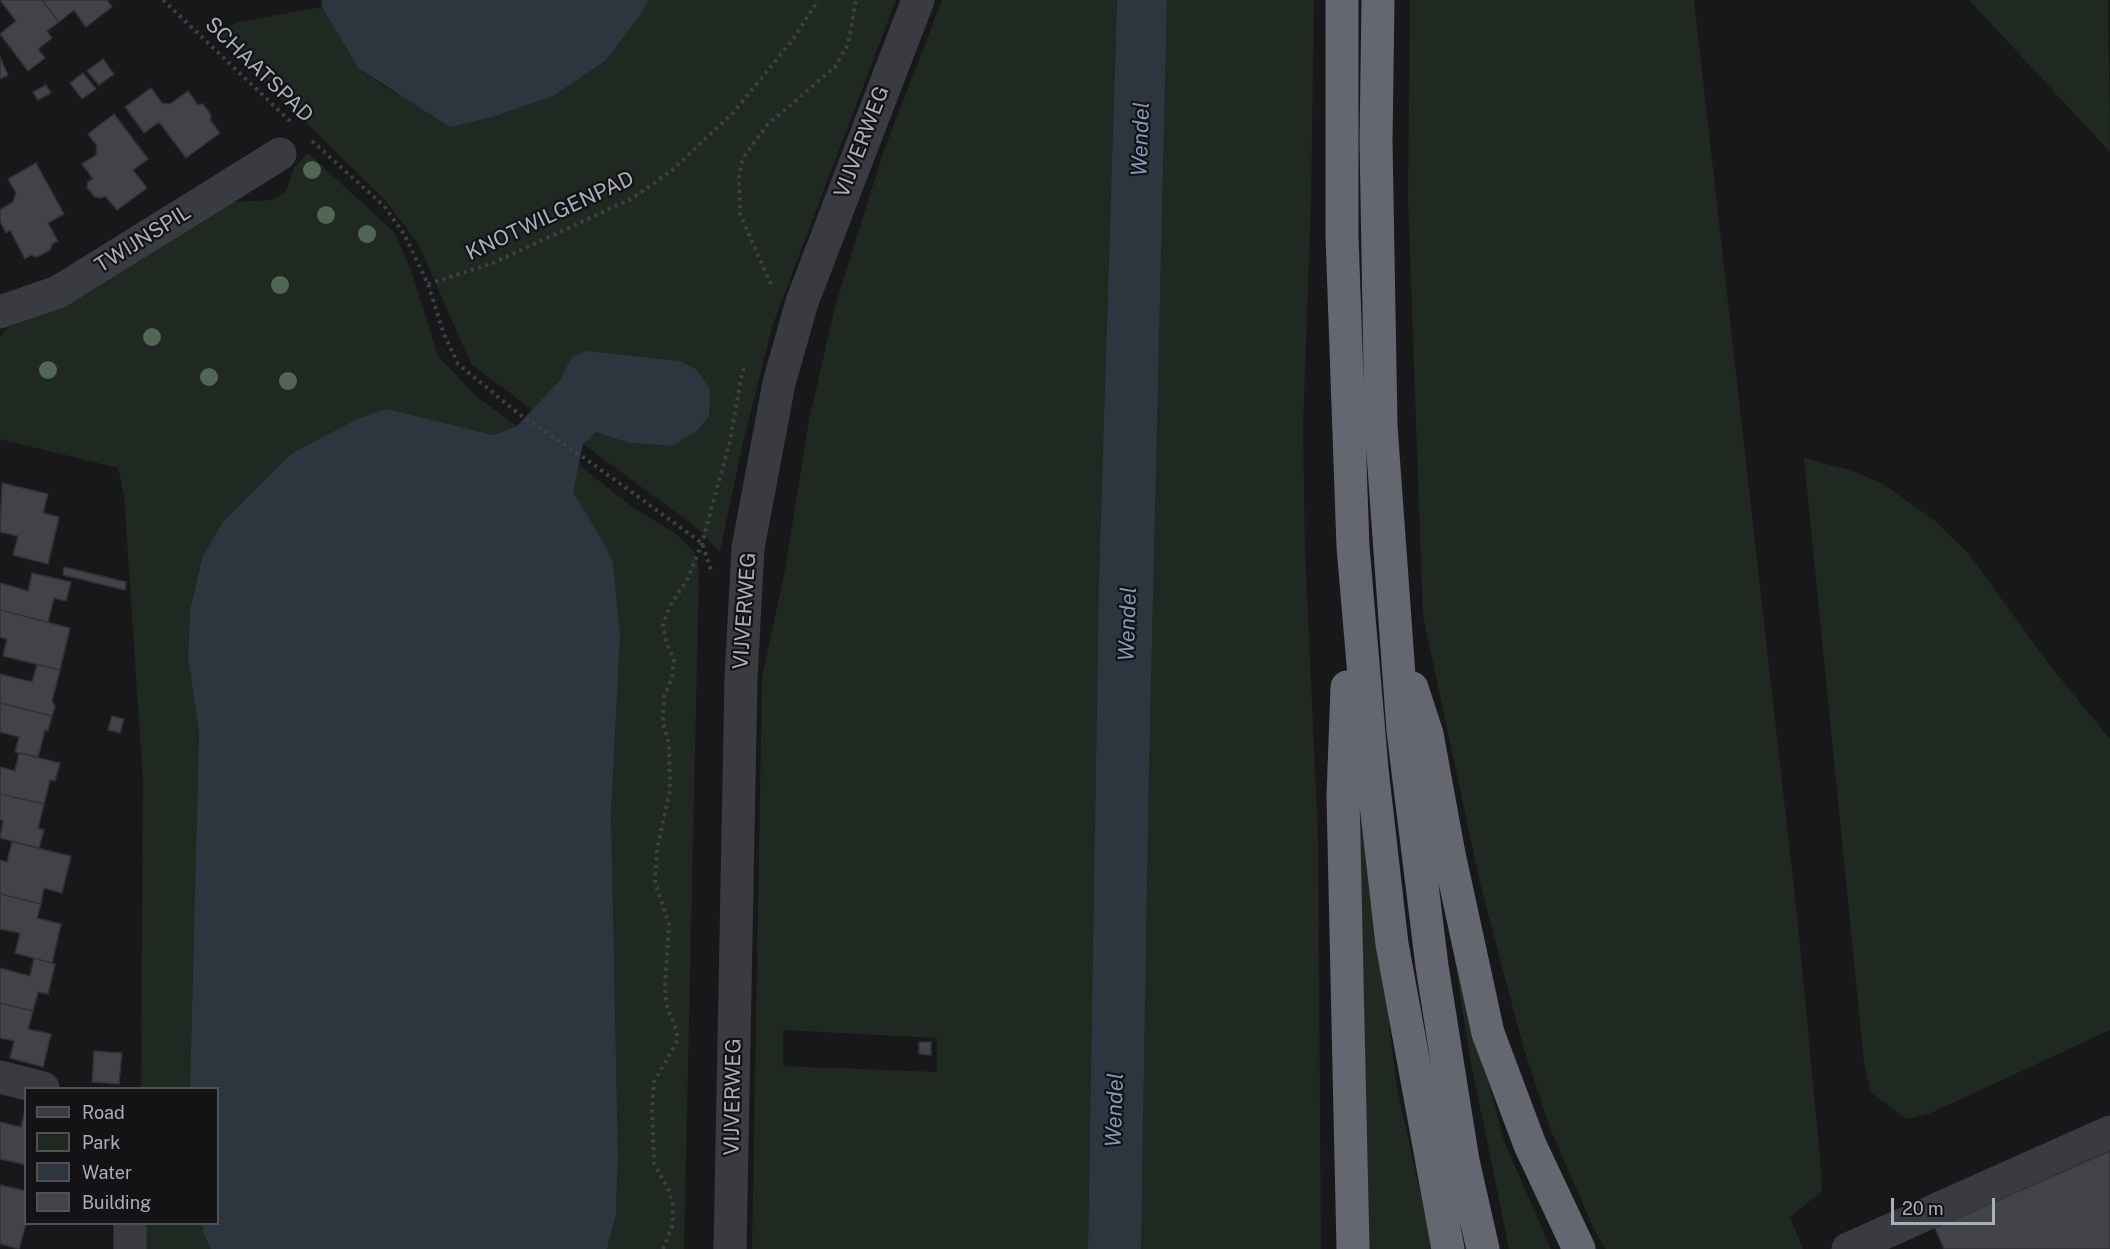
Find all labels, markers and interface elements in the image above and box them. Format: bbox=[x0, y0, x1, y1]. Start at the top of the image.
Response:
street label: SCHAATSPAD bbox=[200, 12, 318, 128]
street label: VIJVERWEG bbox=[829, 83, 895, 201]
water label: Wendel bbox=[1127, 101, 1155, 177]
street label: KNOTWILGENPAD bbox=[462, 166, 638, 266]
street label: TWIJNSPIL bbox=[90, 200, 196, 278]
street label: VIJVERWEG bbox=[728, 551, 762, 671]
water label: Wendel bbox=[1114, 586, 1142, 662]
street label: VIJVERWEG bbox=[719, 1038, 747, 1156]
water label: Wendel bbox=[1101, 1072, 1129, 1148]
legend bbox=[24, 1087, 219, 1225]
text: Road bbox=[82, 1102, 125, 1123]
text: Park bbox=[82, 1132, 120, 1153]
text: Water bbox=[82, 1162, 132, 1183]
scale bar bbox=[1894, 1186, 1998, 1224]
text: Building bbox=[82, 1192, 151, 1213]
text: 20 m bbox=[1902, 1198, 1944, 1219]

